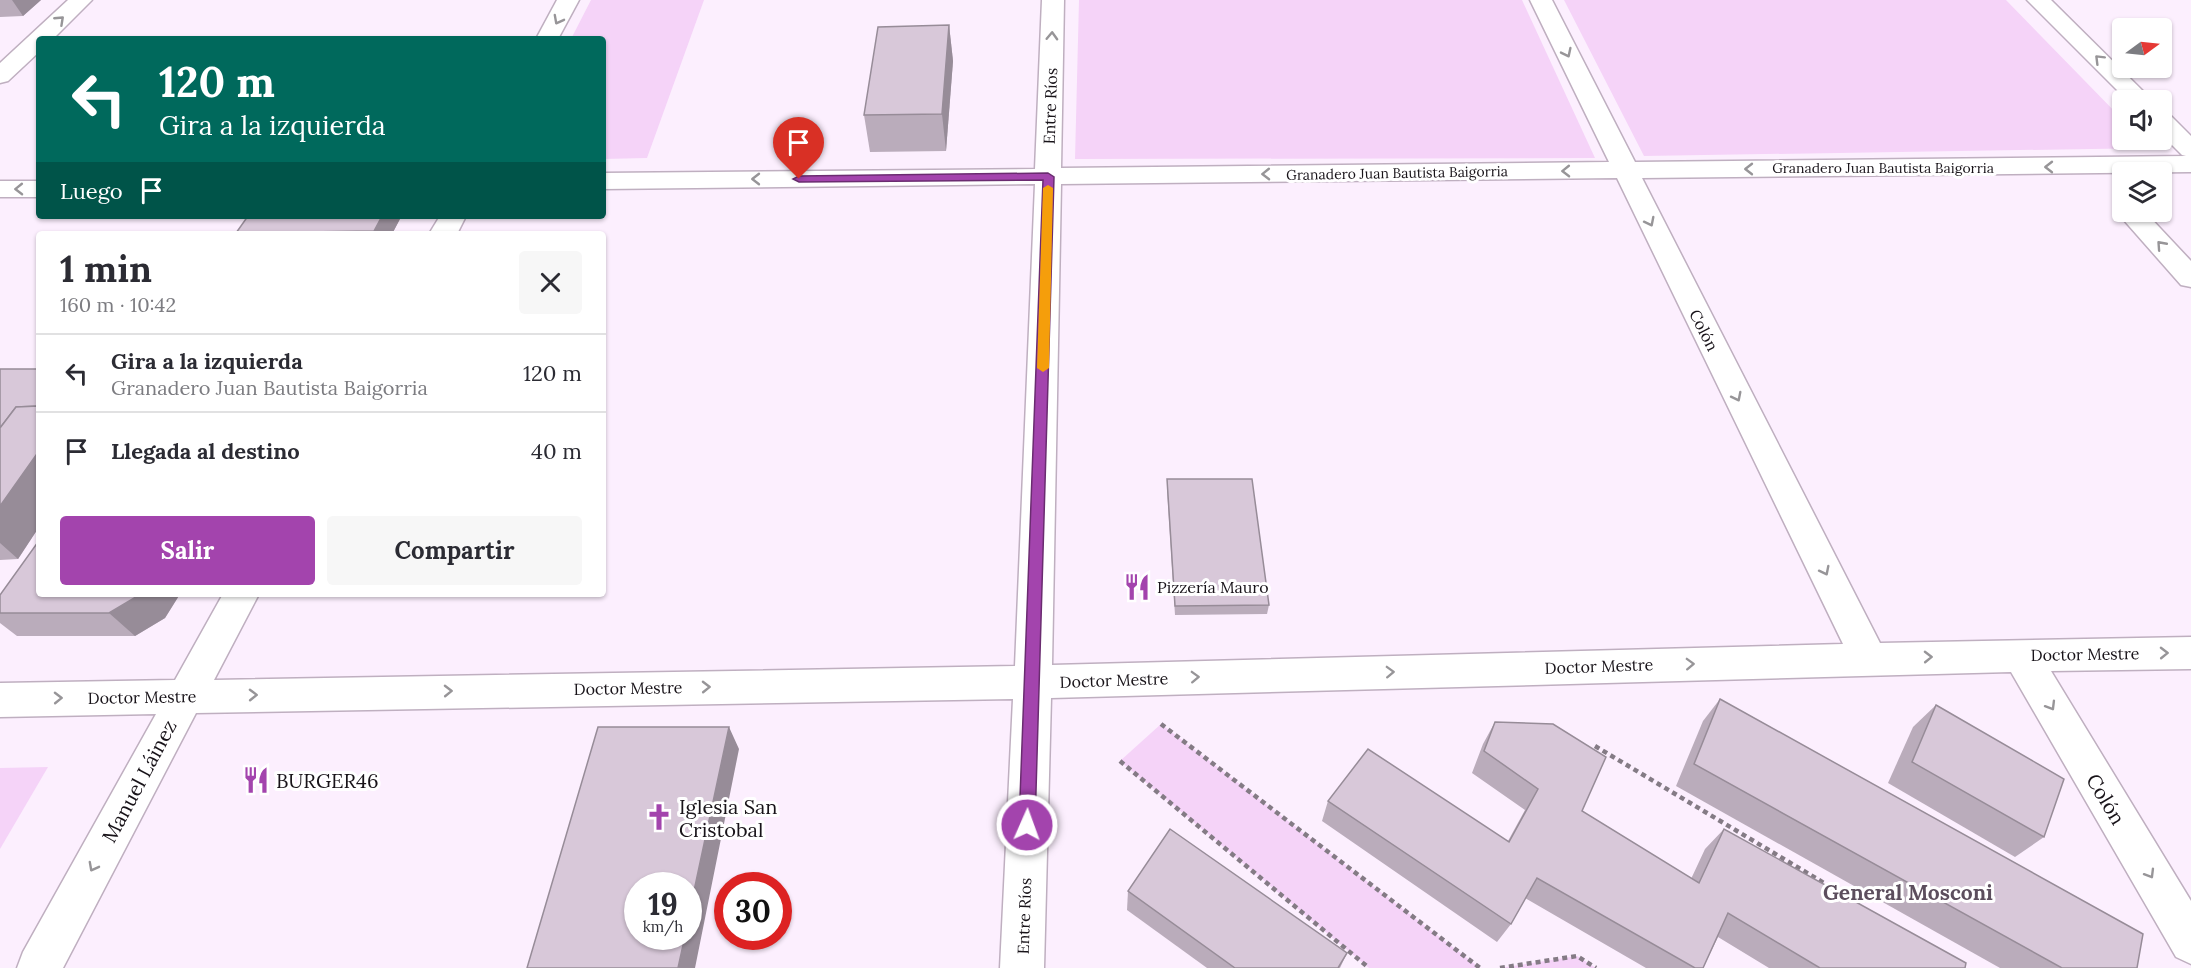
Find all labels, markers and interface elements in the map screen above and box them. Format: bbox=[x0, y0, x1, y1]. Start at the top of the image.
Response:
one-way arrow bbox=[553, 13, 565, 24]
one-way arrow bbox=[53, 16, 64, 27]
north arrow bbox=[2112, 18, 2172, 78]
map controls bbox=[2112, 18, 2172, 222]
one-way arrow bbox=[1046, 31, 1058, 40]
one-way arrow bbox=[1560, 46, 1571, 57]
text: 120 m bbox=[159, 55, 275, 109]
one-way arrow bbox=[2095, 56, 2106, 67]
icon: left bbox=[60, 60, 138, 138]
street label: Entre Ríos bbox=[1039, 67, 1061, 145]
button: sound bbox=[2112, 90, 2172, 150]
text: Gira a la izquierda bbox=[159, 108, 386, 142]
pin bbox=[773, 117, 824, 179]
icon: arrive bbox=[782, 126, 815, 159]
street label: Granadero Juan Bautista Baigorria bbox=[1772, 159, 1994, 177]
one-way arrow bbox=[2044, 161, 2053, 173]
street label: Granadero Juan Bautista Baigorria bbox=[1286, 162, 1508, 184]
button: layers bbox=[2112, 162, 2172, 222]
one-way arrow bbox=[1744, 163, 1753, 175]
one-way arrow bbox=[1561, 165, 1570, 177]
one-way arrow bbox=[1261, 168, 1270, 180]
one-way arrow bbox=[751, 173, 760, 185]
icon: arrive bbox=[135, 174, 168, 207]
text: Luego bbox=[60, 177, 123, 205]
one-way arrow bbox=[15, 183, 24, 195]
one-way arrow bbox=[1643, 216, 1655, 227]
one-way arrow bbox=[2157, 241, 2168, 251]
text: 1 min bbox=[60, 246, 152, 292]
button: close bbox=[519, 251, 582, 314]
text: 160 m · 10:42 bbox=[60, 292, 176, 317]
street label: Colón bbox=[1685, 306, 1723, 354]
text: Gira a la izquierda bbox=[111, 347, 303, 375]
icon: left bbox=[60, 357, 93, 390]
text: 120 m bbox=[523, 359, 582, 387]
text: Granadero Juan Bautista Baigorria bbox=[111, 375, 428, 400]
one-way arrow bbox=[1730, 390, 1742, 401]
icon: arrive bbox=[60, 435, 93, 468]
text: Llegada al destino bbox=[111, 437, 300, 465]
text: 40 m bbox=[531, 437, 582, 465]
button: Salir bbox=[60, 516, 315, 585]
button: Compartir bbox=[327, 516, 582, 585]
one-way arrow bbox=[1817, 565, 1829, 576]
restaurant icon: Pizzería Mauro bbox=[1122, 572, 1152, 602]
place label: Pizzería Mauro bbox=[1157, 577, 1269, 597]
street label: Doctor Mestre bbox=[2030, 643, 2140, 665]
one-way arrow bbox=[2159, 647, 2168, 659]
one-way arrow bbox=[1923, 651, 1932, 664]
street label: Doctor Mestre bbox=[1544, 654, 1654, 678]
one-way arrow bbox=[1686, 658, 1695, 670]
one-way arrow bbox=[1386, 666, 1395, 678]
street label: Doctor Mestre bbox=[1059, 668, 1169, 692]
one-way arrow bbox=[1191, 671, 1200, 684]
street label: Doctor Mestre bbox=[573, 677, 683, 699]
one-way arrow bbox=[702, 681, 711, 693]
one-way arrow bbox=[444, 685, 453, 698]
street label: Doctor Mestre bbox=[87, 686, 197, 708]
one-way arrow bbox=[249, 689, 258, 701]
one-way arrow bbox=[54, 692, 63, 705]
one-way arrow bbox=[2044, 700, 2055, 710]
street label: Manuel Láinez bbox=[96, 715, 182, 847]
restaurant icon: BURGER46 bbox=[241, 765, 271, 795]
place label: BURGER46 bbox=[276, 768, 379, 793]
street label: Colón bbox=[2081, 769, 2131, 829]
position arrow bbox=[995, 793, 1059, 857]
place label: Iglesia San Cristobal bbox=[679, 794, 778, 842]
church icon: Iglesia San Cristobal bbox=[644, 802, 674, 832]
one-way arrow bbox=[89, 861, 100, 871]
one-way arrow bbox=[2143, 868, 2155, 878]
speed limit sign: 30 bbox=[714, 872, 792, 950]
street label: Entre Ríos bbox=[1013, 877, 1035, 955]
district label: General Mosconi bbox=[1823, 879, 1993, 906]
text: 19 bbox=[648, 885, 678, 923]
text: km/h bbox=[643, 917, 683, 936]

